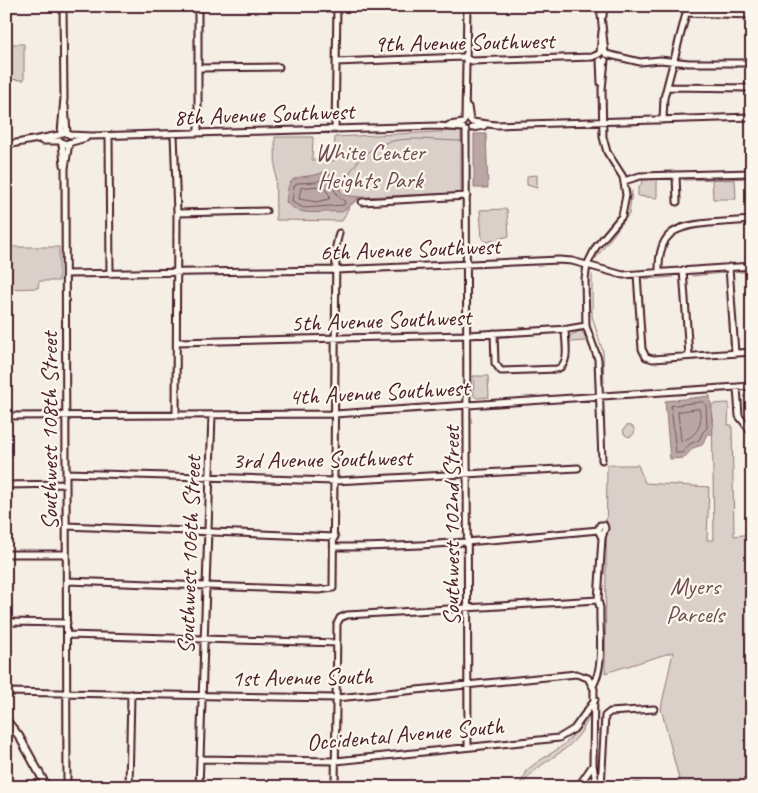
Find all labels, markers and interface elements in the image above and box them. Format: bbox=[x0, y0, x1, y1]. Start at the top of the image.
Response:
street label: 9th Avenue Southwest bbox=[374, 25, 557, 59]
street label: 8th Avenue Southwest bbox=[173, 96, 357, 132]
park label: White Center Heights Park bbox=[315, 137, 427, 195]
street label: 6th Avenue Southwest bbox=[319, 231, 503, 267]
street label: 5th Avenue Southwest bbox=[290, 302, 474, 338]
street label: Southwest 108th Street bbox=[34, 330, 64, 530]
street label: 4th Avenue Southwest bbox=[288, 372, 472, 412]
street label: Southwest 102nd Street bbox=[436, 424, 466, 626]
street label: 3rd Avenue Southwest bbox=[232, 442, 414, 476]
street label: Southwest 106th Street bbox=[171, 453, 208, 655]
park label: Myers Parcels bbox=[666, 571, 727, 629]
street label: 1st Avenue South bbox=[231, 661, 374, 693]
street label: Occidental Avenue South bbox=[305, 710, 506, 758]

